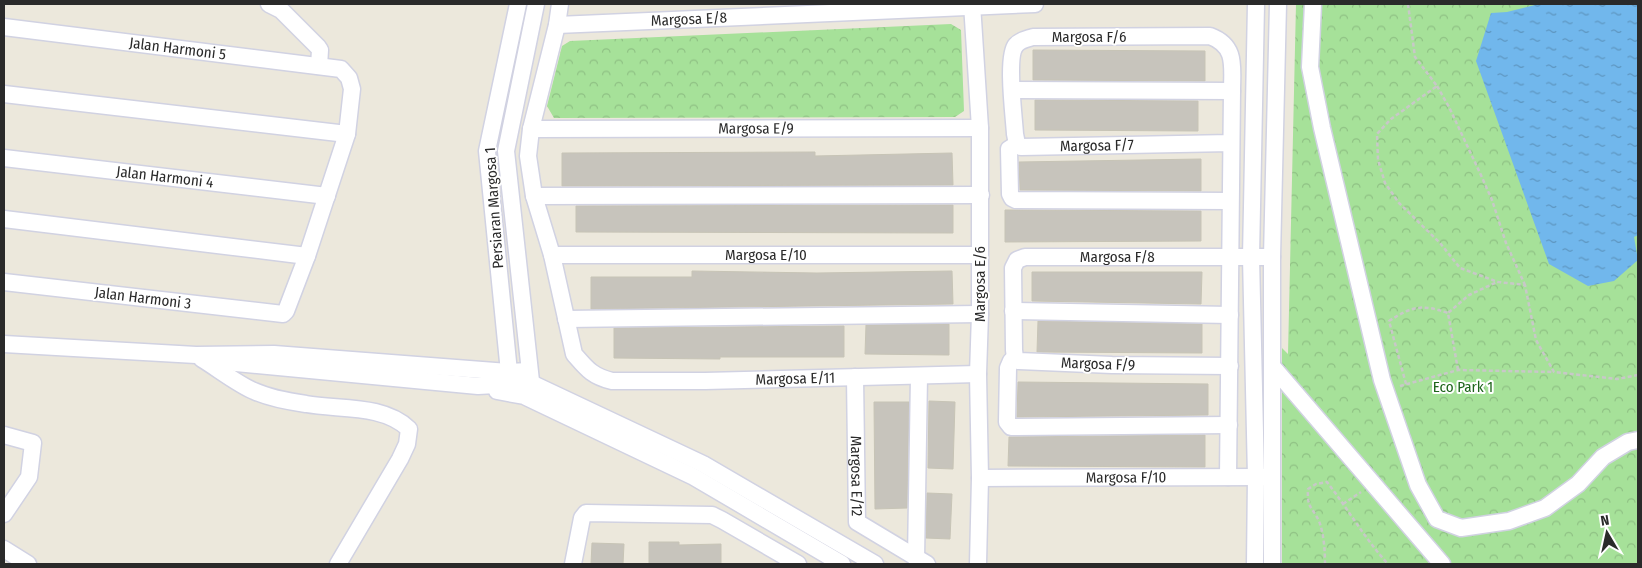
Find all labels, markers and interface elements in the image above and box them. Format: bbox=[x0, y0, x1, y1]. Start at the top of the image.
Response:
street label: Margosa E/8 bbox=[650, 9, 727, 30]
street label: Margosa F/6 bbox=[1052, 28, 1126, 46]
street label: Jalan Harmoni 5 bbox=[128, 34, 227, 64]
street label: Margosa E/9 bbox=[718, 119, 794, 138]
street label: Margosa F/7 bbox=[1060, 136, 1134, 155]
street label: Persiaran Margosa 1 bbox=[481, 147, 507, 269]
street label: Jalan Harmoni 4 bbox=[115, 162, 214, 192]
street label: Margosa E/10 bbox=[725, 246, 807, 264]
street label: Margosa E/6 bbox=[971, 246, 989, 322]
street label: Margosa F/8 bbox=[1080, 248, 1155, 266]
street label: Jalan Harmoni 3 bbox=[94, 283, 192, 313]
street label: Margosa F/9 bbox=[1060, 354, 1136, 374]
street label: Margosa E/11 bbox=[755, 369, 835, 389]
park label: Eco Park 1 bbox=[1433, 378, 1493, 396]
street label: Margosa E/12 bbox=[847, 436, 866, 517]
street label: Margosa F/10 bbox=[1086, 468, 1166, 487]
north arrow bbox=[1582, 508, 1632, 558]
text: N bbox=[1600, 512, 1611, 530]

